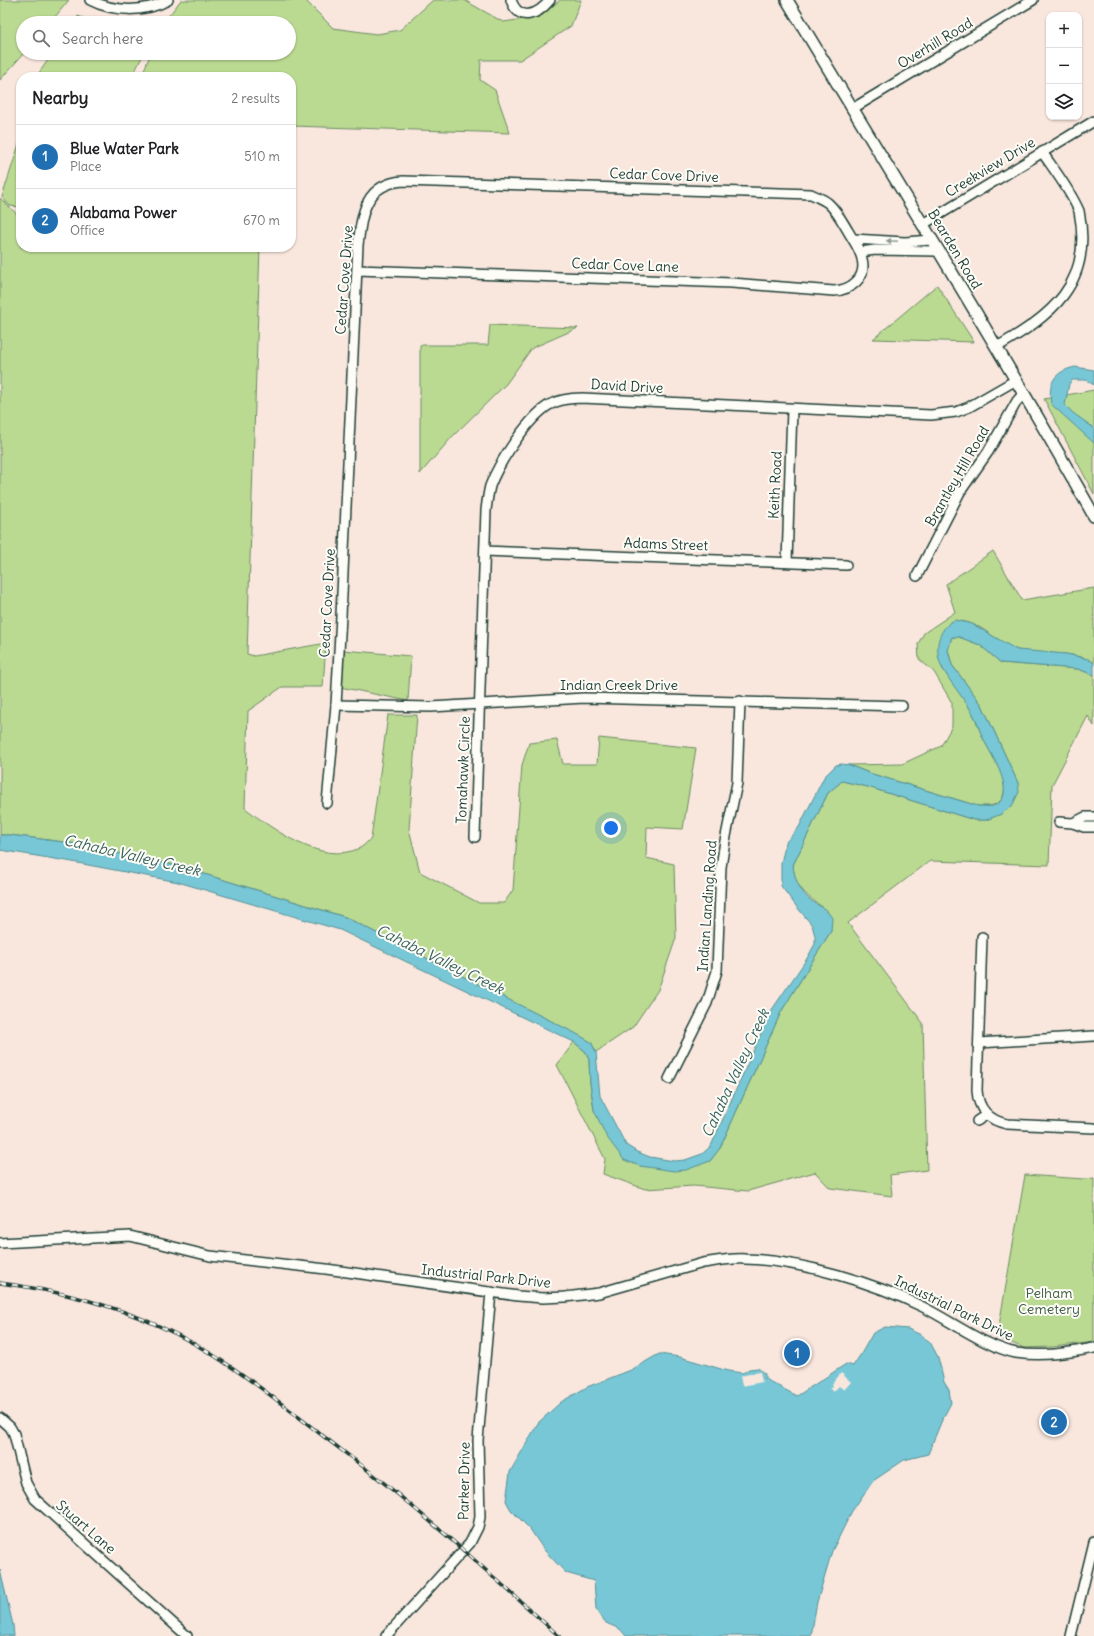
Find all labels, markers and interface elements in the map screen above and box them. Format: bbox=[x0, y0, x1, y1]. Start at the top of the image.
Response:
map controls bbox=[1046, 12, 1082, 120]
button: + bbox=[1046, 12, 1082, 48]
street label: Overhill Road bbox=[894, 14, 976, 72]
search box bbox=[16, 16, 296, 60]
icon: search bbox=[30, 27, 52, 49]
text: Search here bbox=[62, 29, 143, 48]
button: − bbox=[1046, 48, 1082, 84]
button: layers bbox=[1046, 84, 1082, 120]
text: Nearby bbox=[32, 87, 88, 109]
text: 2 results bbox=[231, 90, 280, 107]
street label: Creekview Drive bbox=[942, 133, 1038, 201]
text: Blue Water Park bbox=[70, 139, 179, 158]
text: 1 bbox=[42, 148, 48, 165]
text: 510 m bbox=[244, 148, 280, 165]
text: Place bbox=[70, 158, 101, 175]
street label: Cedar Cove Drive bbox=[609, 164, 719, 186]
text: Alabama Power bbox=[70, 203, 177, 222]
street label: Bearden Road bbox=[924, 206, 986, 292]
text: 2 bbox=[41, 212, 49, 229]
text: 670 m bbox=[243, 212, 280, 229]
text: Office bbox=[70, 222, 105, 239]
street label: Cedar Cove Drive bbox=[331, 225, 357, 335]
one-way arrow bbox=[886, 238, 898, 245]
street label: Cedar Cove Lane bbox=[571, 254, 679, 276]
street label: David Drive bbox=[590, 375, 664, 397]
street label: Brantley Hill Road bbox=[921, 423, 993, 529]
street label: Keith Road bbox=[764, 451, 786, 519]
street label: Adams Street bbox=[623, 534, 709, 554]
street label: Cedar Cove Drive bbox=[315, 548, 339, 658]
street label: Indian Creek Drive bbox=[560, 676, 678, 694]
street label: Tomahawk Circle bbox=[452, 716, 474, 824]
your location bbox=[601, 818, 621, 838]
water label: Cahaba Valley Creek bbox=[62, 830, 203, 880]
street label: Indian Landing Road bbox=[693, 840, 721, 972]
water label: Cahaba Valley Creek bbox=[373, 920, 508, 999]
water label: Cahaba Valley Creek bbox=[697, 1005, 774, 1140]
street label: Industrial Park Drive bbox=[420, 1260, 552, 1292]
street label: Industrial Park Drive bbox=[891, 1271, 1017, 1345]
park label: Pelham Cemetery bbox=[1018, 1284, 1080, 1318]
pin: 1 bbox=[784, 1338, 810, 1368]
pin: 2 bbox=[1041, 1407, 1067, 1437]
street label: Parker Drive bbox=[454, 1442, 474, 1520]
street label: Stuart Lane bbox=[52, 1496, 120, 1558]

